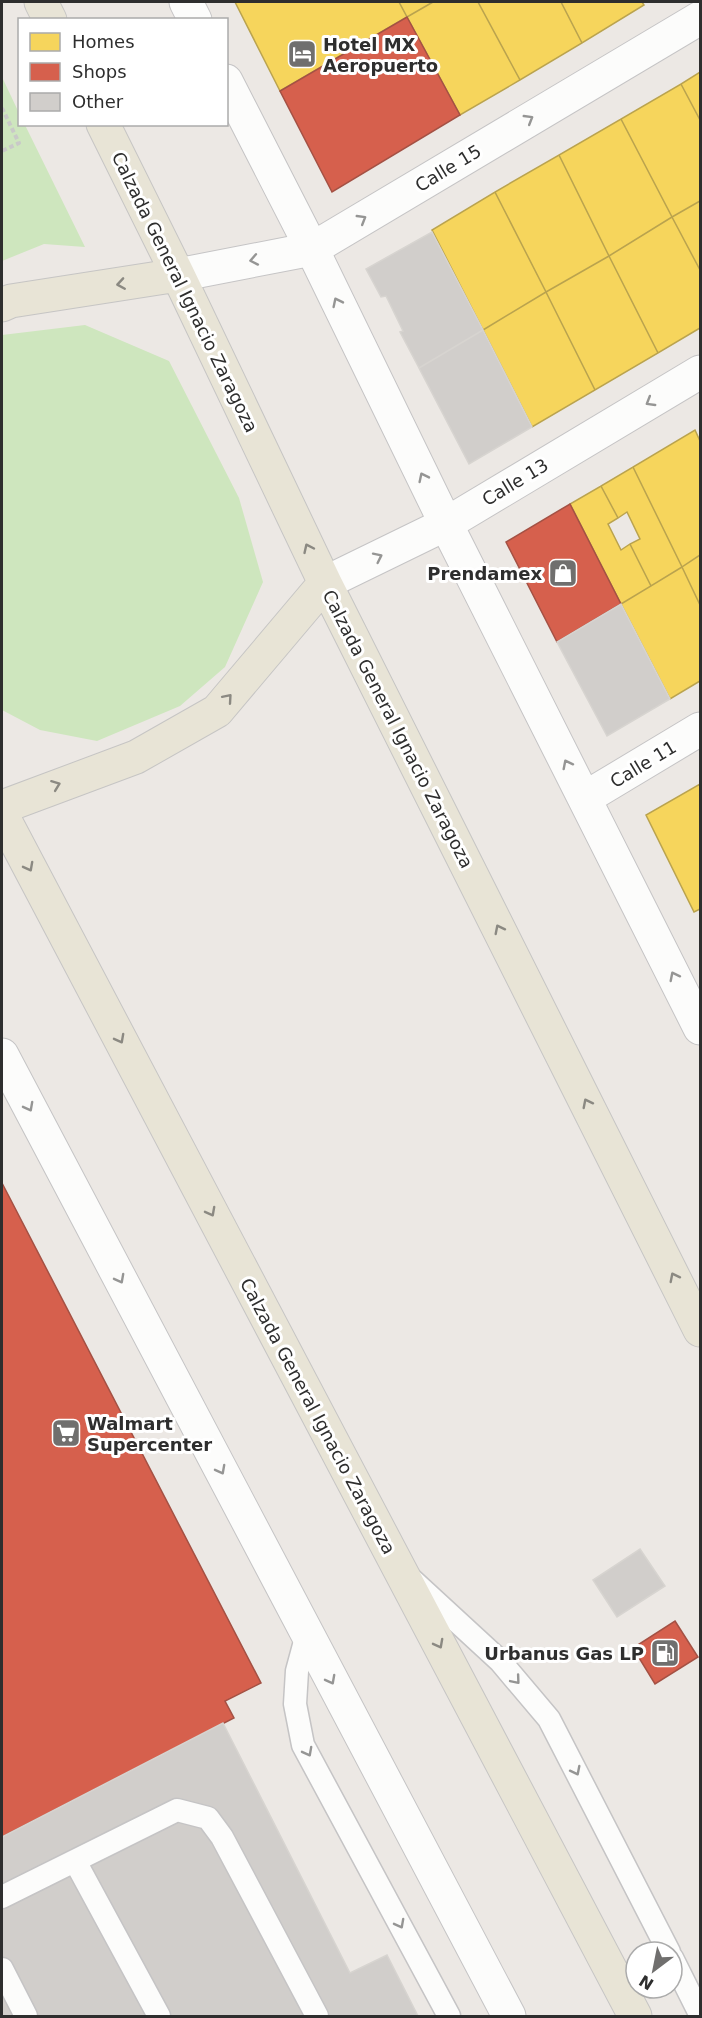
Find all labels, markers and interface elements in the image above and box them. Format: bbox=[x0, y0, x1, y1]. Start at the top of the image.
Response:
legend bbox=[18, 18, 228, 126]
text: Homes bbox=[72, 31, 135, 52]
place label: Hotel MX Aeropuerto bbox=[323, 34, 438, 76]
hotel icon: Hotel MX Aeropuerto bbox=[286, 38, 318, 70]
text: Shops bbox=[72, 61, 127, 82]
text: Other bbox=[72, 91, 124, 112]
one-way arrow bbox=[523, 115, 533, 127]
street label: Calle 15 bbox=[411, 140, 485, 196]
street label: Calzada General Ignacio Zaragoza bbox=[108, 148, 262, 436]
one-way arrow bbox=[356, 215, 366, 227]
one-way arrow bbox=[249, 253, 259, 266]
one-way arrow bbox=[116, 277, 126, 290]
one-way arrow bbox=[333, 298, 345, 309]
one-way arrow bbox=[646, 395, 656, 407]
street label: Calle 13 bbox=[478, 454, 552, 510]
one-way arrow bbox=[419, 473, 431, 484]
one-way arrow bbox=[304, 543, 316, 554]
one-way arrow bbox=[371, 553, 382, 565]
shop icon: Prendamex bbox=[547, 557, 579, 589]
place label: Prendamex bbox=[427, 563, 542, 584]
street label: Calzada General Ignacio Zaragoza bbox=[318, 586, 478, 872]
one-way arrow bbox=[221, 694, 232, 705]
street label: Calle 11 bbox=[606, 736, 680, 792]
one-way arrow bbox=[563, 759, 575, 770]
one-way arrow bbox=[50, 780, 61, 793]
one-way arrow bbox=[22, 860, 33, 871]
one-way arrow bbox=[495, 924, 506, 935]
one-way arrow bbox=[670, 971, 681, 982]
one-way arrow bbox=[113, 1033, 124, 1043]
one-way arrow bbox=[582, 1098, 594, 1109]
one-way arrow bbox=[22, 1101, 33, 1111]
one-way arrow bbox=[204, 1205, 215, 1216]
one-way arrow bbox=[113, 1273, 124, 1284]
one-way arrow bbox=[670, 1273, 682, 1284]
street label: Calzada General Ignacio Zaragoza bbox=[236, 1274, 400, 1558]
place label: Walmart Supercenter bbox=[87, 1413, 212, 1455]
supermarket icon: Walmart Supercenter bbox=[50, 1417, 82, 1449]
one-way arrow bbox=[214, 1464, 225, 1475]
fuel station icon: Urbanus Gas LP bbox=[649, 1637, 681, 1669]
one-way arrow bbox=[432, 1638, 443, 1648]
place label: Urbanus Gas LP bbox=[484, 1643, 644, 1664]
one-way arrow bbox=[508, 1673, 519, 1684]
one-way arrow bbox=[324, 1674, 335, 1684]
one-way arrow bbox=[301, 1746, 312, 1757]
one-way arrow bbox=[568, 1764, 580, 1775]
one-way arrow bbox=[393, 1918, 405, 1929]
north arrow bbox=[624, 1940, 684, 2000]
text: N bbox=[636, 1971, 657, 1994]

